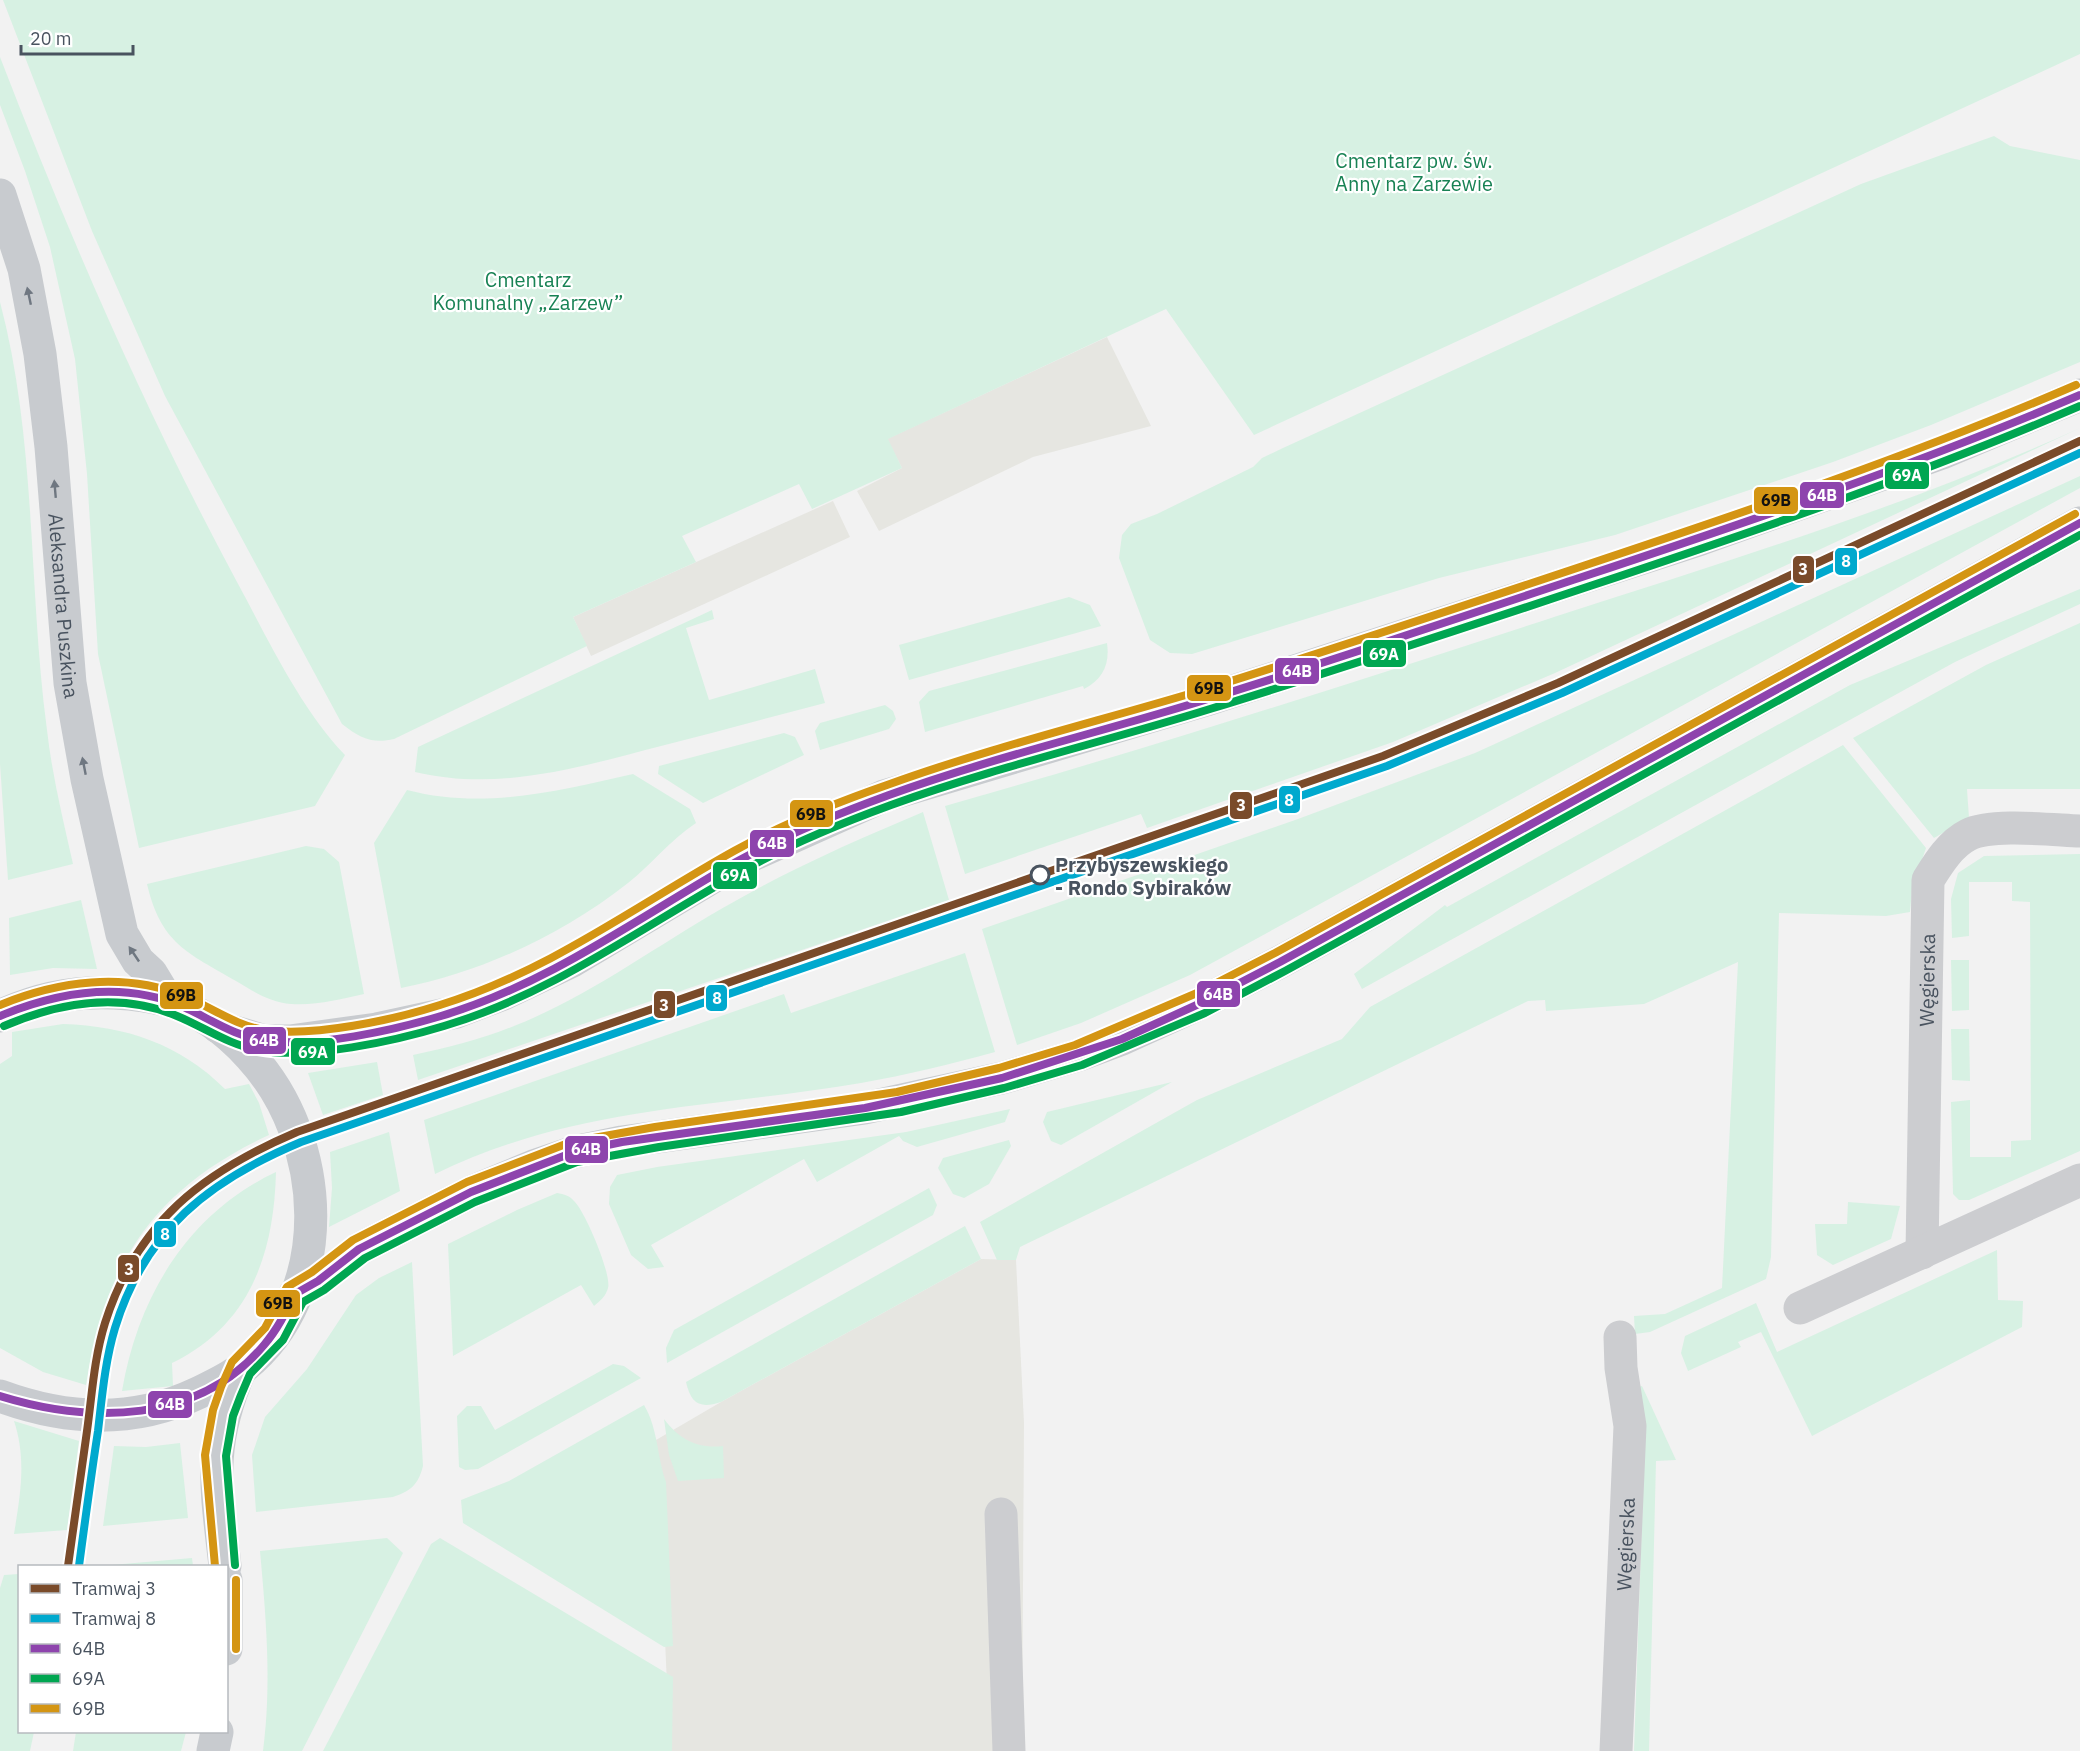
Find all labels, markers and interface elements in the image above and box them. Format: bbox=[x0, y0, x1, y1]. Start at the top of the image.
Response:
scale bar bbox=[21, 18, 134, 56]
text: 20 m bbox=[30, 27, 72, 50]
park label: Cmentarz pw. św. Anny na Zarzewie bbox=[1335, 147, 1493, 197]
park label: Cmentarz Komunalny „Zarzew” bbox=[433, 266, 623, 316]
one-way arrow bbox=[24, 287, 34, 305]
line badge: 69A bbox=[1884, 461, 1930, 490]
text: 69A bbox=[1892, 465, 1922, 485]
one-way arrow bbox=[50, 480, 60, 499]
line badge: 64B bbox=[1799, 481, 1845, 509]
text: 64B bbox=[1807, 485, 1837, 505]
line badge: 69B bbox=[1753, 486, 1799, 515]
text: 69B bbox=[1761, 490, 1791, 510]
street label: Aleksandra Puszkina bbox=[43, 512, 86, 701]
line badge: 8 bbox=[1834, 547, 1858, 576]
text: 8 bbox=[1841, 551, 1851, 571]
line badge: 3 bbox=[1792, 555, 1815, 584]
text: 3 bbox=[1798, 559, 1808, 579]
line badge: 69A bbox=[1362, 639, 1407, 668]
text: 69A bbox=[1369, 644, 1399, 664]
line badge: 64B bbox=[1274, 657, 1320, 685]
text: 64B bbox=[1282, 661, 1312, 681]
line badge: 69B bbox=[1186, 674, 1232, 702]
text: 69B bbox=[1194, 678, 1224, 698]
one-way arrow bbox=[79, 757, 88, 776]
line badge: 8 bbox=[1278, 785, 1301, 814]
text: 8 bbox=[1284, 790, 1294, 810]
line badge: 3 bbox=[1229, 791, 1253, 820]
text: 3 bbox=[1236, 795, 1246, 815]
line badge: 69B bbox=[789, 799, 834, 828]
text: 69B bbox=[796, 804, 826, 824]
line badge: 64B bbox=[749, 829, 795, 858]
text: 64B bbox=[757, 833, 787, 853]
place label: Przybyszewskiego - Rondo Sybiraków bbox=[1055, 851, 1232, 901]
line badge: 69A bbox=[712, 861, 758, 890]
text: 69A bbox=[720, 865, 750, 885]
marker: Przybyszewskiego - Rondo Sybiraków bbox=[1030, 865, 1050, 885]
street label: Węgierska bbox=[1912, 933, 1941, 1027]
one-way arrow bbox=[129, 946, 140, 962]
line badge: 64B bbox=[1196, 980, 1241, 1008]
line badge: 69B bbox=[159, 981, 204, 1010]
line badge: 8 bbox=[705, 984, 728, 1012]
text: 64B bbox=[1203, 984, 1233, 1004]
text: 69B bbox=[166, 985, 196, 1005]
text: 8 bbox=[712, 988, 722, 1008]
line badge: 3 bbox=[653, 990, 676, 1019]
text: 3 bbox=[659, 995, 669, 1015]
line badge: 64B bbox=[242, 1026, 287, 1055]
text: 64B bbox=[249, 1030, 279, 1050]
line badge: 69A bbox=[290, 1037, 336, 1066]
text: 69A bbox=[298, 1042, 328, 1062]
line badge: 64B bbox=[564, 1135, 609, 1164]
text: 64B bbox=[571, 1139, 601, 1159]
line badge: 8 bbox=[153, 1220, 177, 1248]
text: 8 bbox=[160, 1224, 170, 1244]
line badge: 3 bbox=[117, 1254, 140, 1283]
text: 3 bbox=[124, 1259, 134, 1279]
line badge: 69B bbox=[255, 1289, 301, 1318]
text: 69B bbox=[263, 1293, 293, 1313]
line badge: 64B bbox=[147, 1390, 193, 1419]
text: 64B bbox=[155, 1394, 185, 1414]
street label: Węgierska bbox=[1609, 1497, 1640, 1591]
legend bbox=[18, 1565, 228, 1733]
text: Tramwaj 3 bbox=[72, 1577, 156, 1600]
text: Tramwaj 8 bbox=[72, 1607, 156, 1630]
text: 64B bbox=[72, 1637, 105, 1660]
text: 69A bbox=[72, 1667, 106, 1690]
text: 69B bbox=[72, 1697, 105, 1720]

